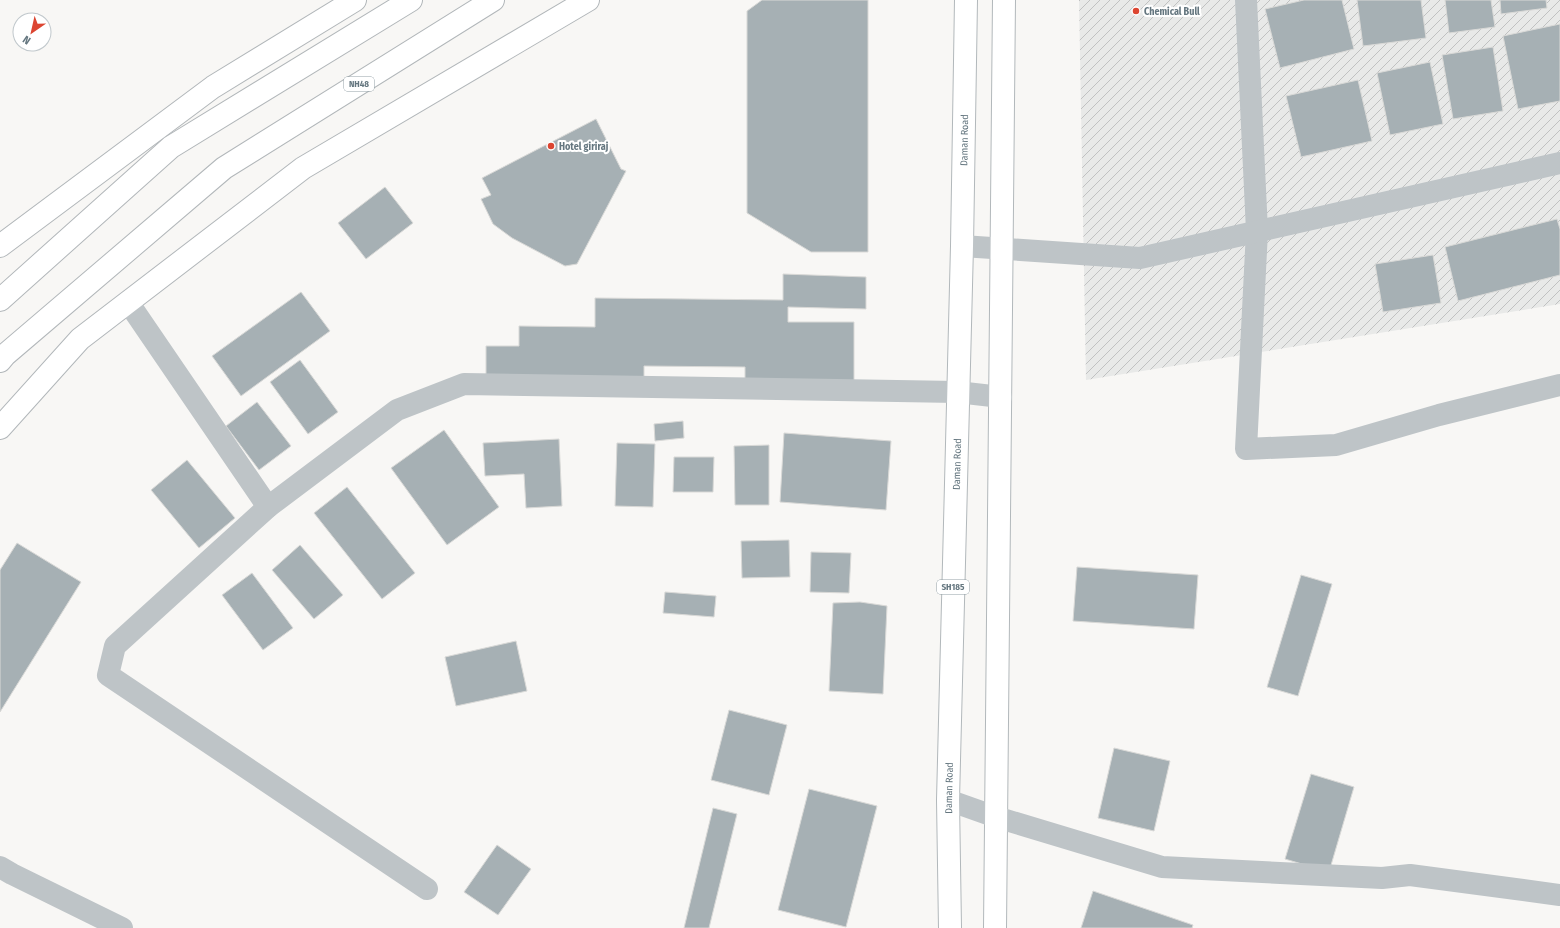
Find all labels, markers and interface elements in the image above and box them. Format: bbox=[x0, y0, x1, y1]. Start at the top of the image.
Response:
marker: Chemical Bull bbox=[1131, 6, 1141, 16]
place label: Chemical Bull bbox=[1144, 6, 1200, 18]
north arrow bbox=[12, 12, 52, 52]
text: N bbox=[20, 33, 33, 47]
road number: NH48 bbox=[344, 77, 374, 91]
street label: Daman Road bbox=[958, 114, 971, 166]
marker: Hotel giriraj bbox=[546, 141, 556, 151]
place label: Hotel giriraj bbox=[559, 141, 609, 153]
street label: Daman Road bbox=[951, 438, 964, 490]
road number: SH185 bbox=[937, 580, 969, 594]
street label: Daman Road bbox=[943, 762, 956, 814]

